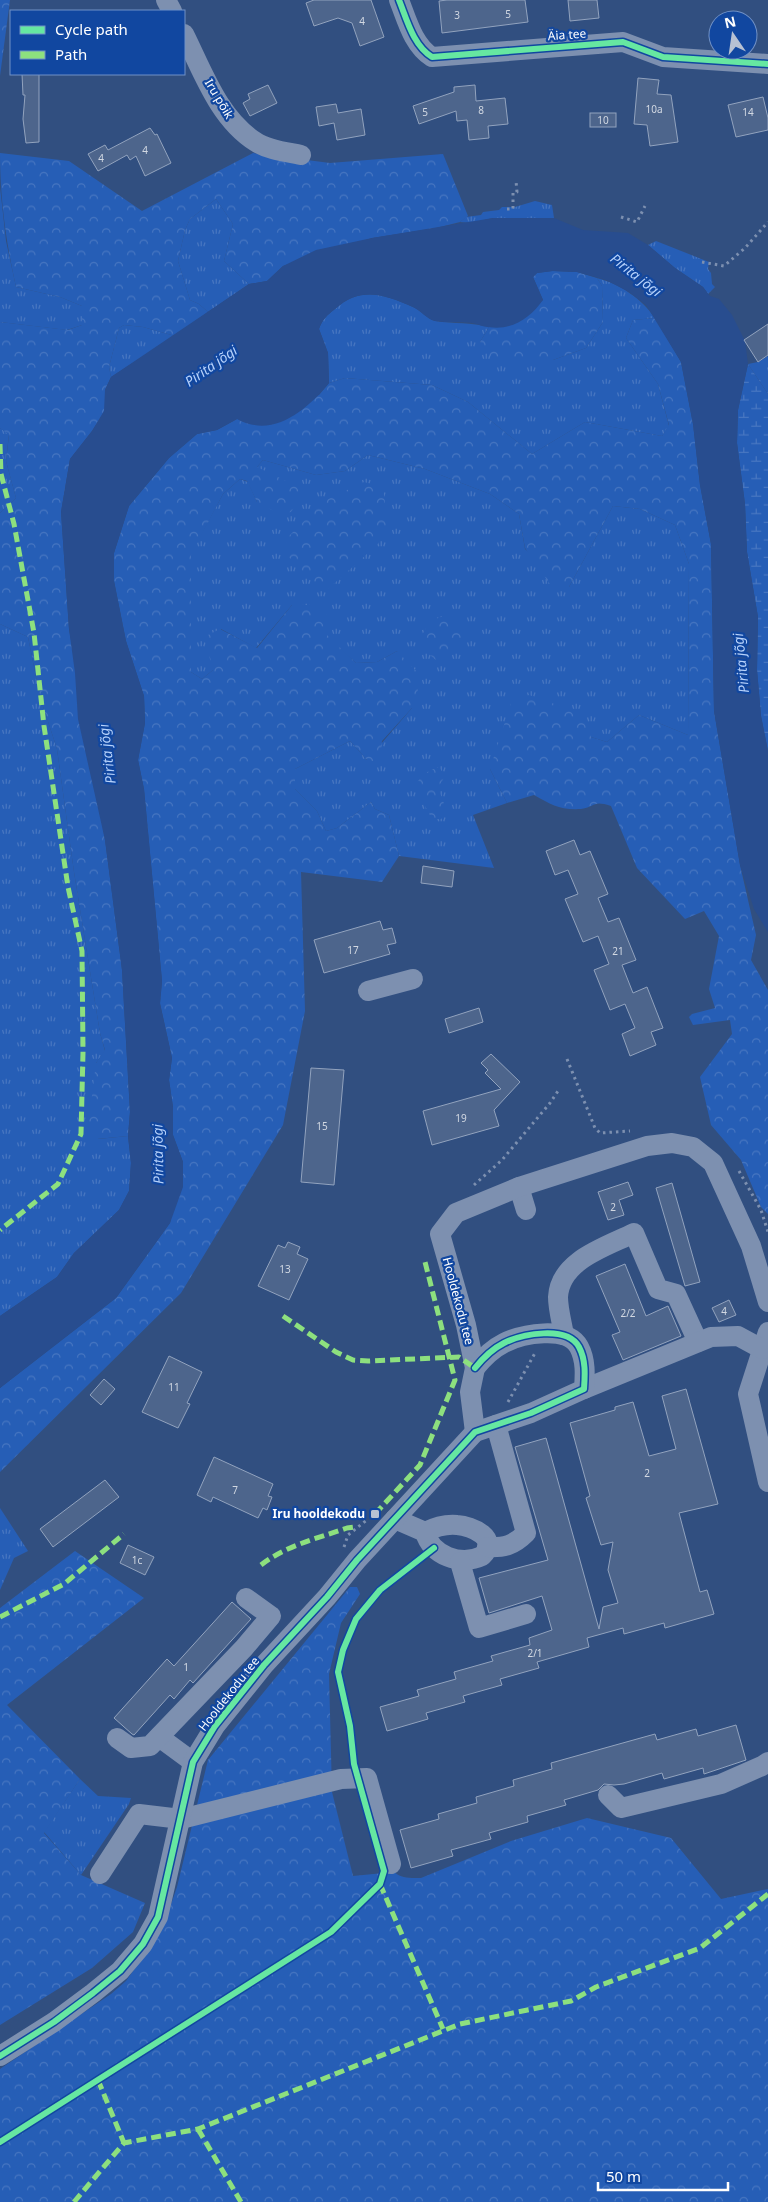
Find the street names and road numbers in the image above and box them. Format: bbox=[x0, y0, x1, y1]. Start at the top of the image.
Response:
street label: Äia tee bbox=[547, 25, 587, 44]
street label: Iru põik bbox=[201, 76, 238, 122]
street label: Hooldekodu tee bbox=[439, 1255, 478, 1347]
street label: Hooldekodu tee bbox=[194, 1653, 263, 1734]

